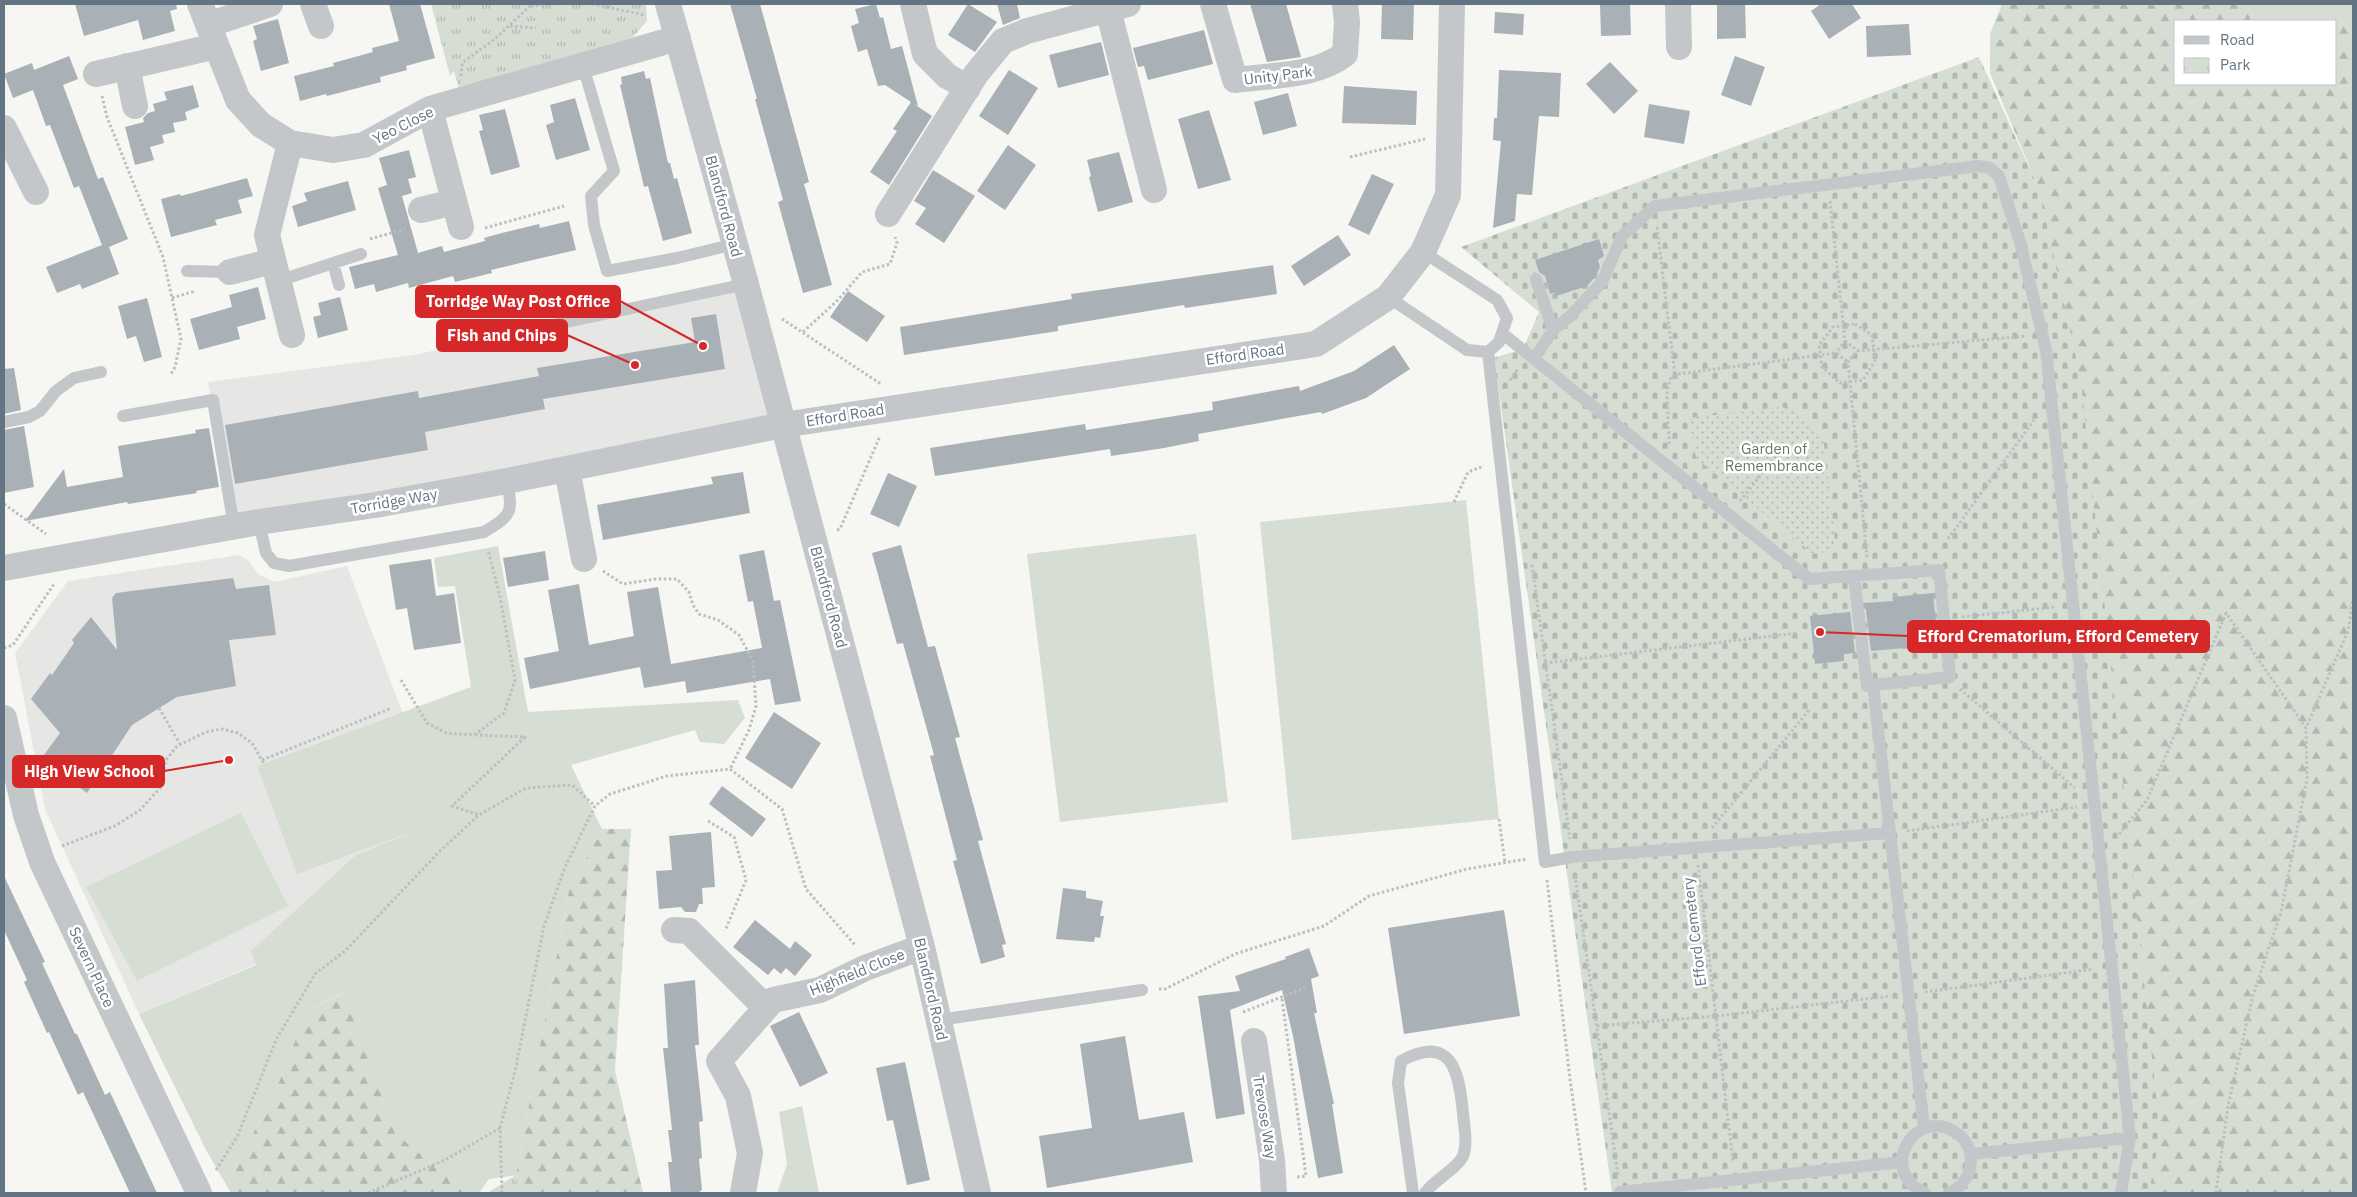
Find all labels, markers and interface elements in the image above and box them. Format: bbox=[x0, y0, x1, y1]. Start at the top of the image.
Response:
legend bbox=[2174, 20, 2337, 85]
text: Road bbox=[2220, 30, 2255, 49]
text: Park bbox=[2220, 55, 2250, 74]
street label: Unity Park bbox=[1243, 61, 1314, 89]
street label: Yeo Close bbox=[369, 102, 437, 148]
street label: Blandford Road bbox=[701, 153, 747, 259]
callout: Torridge Way Post Office bbox=[416, 286, 620, 317]
text: Torridge Way Post Office bbox=[426, 291, 610, 311]
callout: Fish and Chips bbox=[437, 320, 567, 351]
text: Fish and Chips bbox=[447, 325, 557, 345]
street label: Efford Road bbox=[1205, 339, 1285, 369]
street label: Efford Road bbox=[805, 399, 885, 431]
park label: Garden of Remembrance bbox=[1725, 439, 1823, 475]
street label: Torridge Way bbox=[349, 484, 439, 518]
street label: Blandford Road bbox=[806, 544, 852, 650]
callout: Efford Crematorium, Efford Cemetery bbox=[1908, 621, 2209, 652]
text: Efford Crematorium, Efford Cemetery bbox=[1917, 626, 2199, 646]
callout: High View School bbox=[13, 756, 164, 787]
text: High View School bbox=[24, 761, 154, 781]
street label: Efford Cemetery bbox=[1678, 876, 1710, 988]
street label: Severn Place bbox=[65, 924, 119, 1010]
street label: Blandford Road bbox=[910, 936, 952, 1042]
street label: Highfield Close bbox=[807, 944, 907, 1000]
street label: Trevose Way bbox=[1249, 1074, 1281, 1161]

